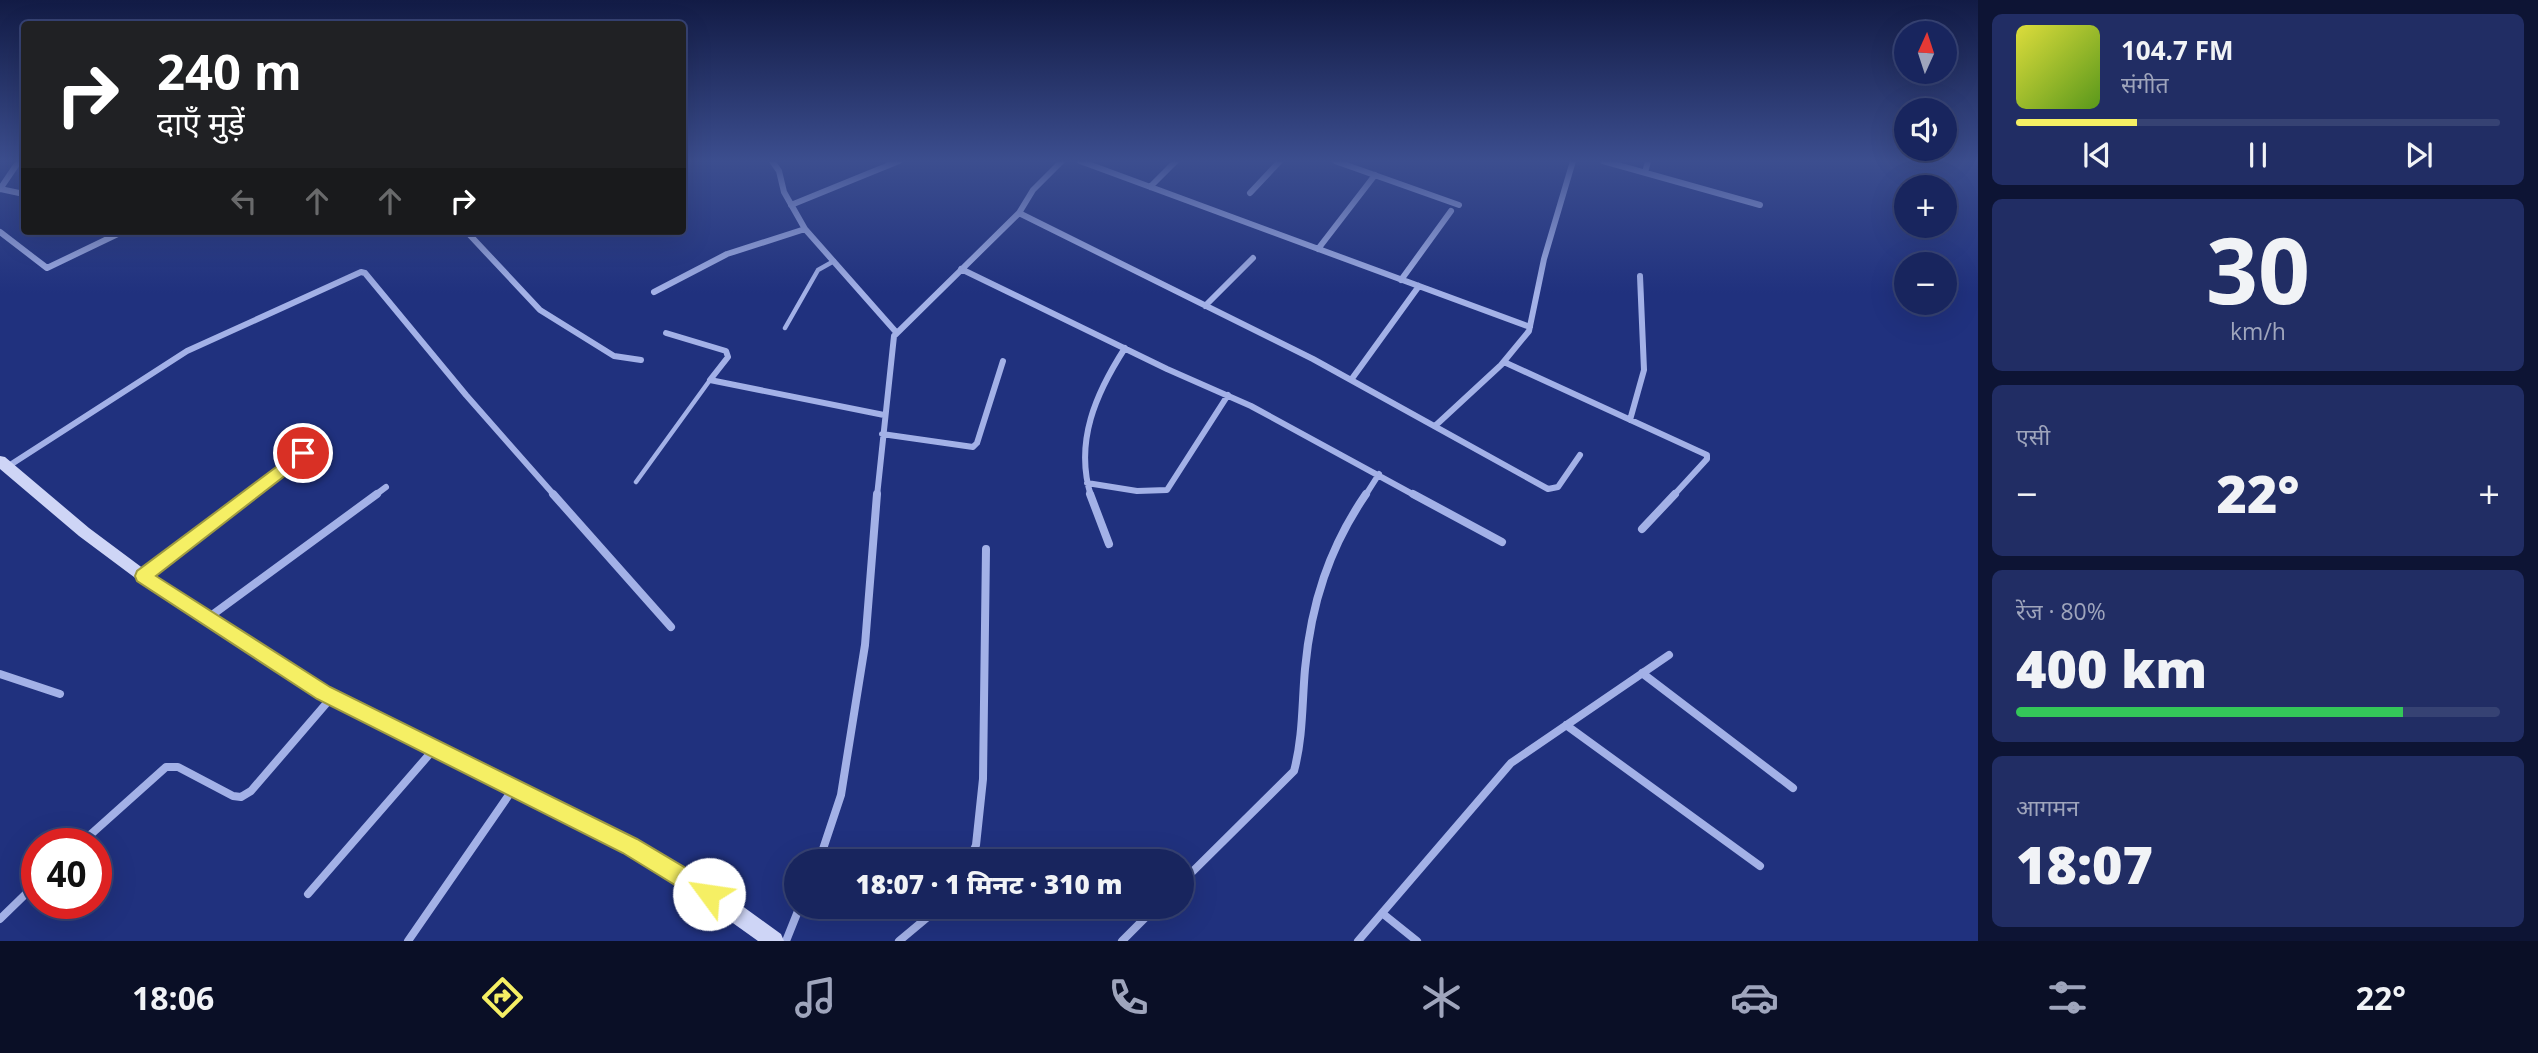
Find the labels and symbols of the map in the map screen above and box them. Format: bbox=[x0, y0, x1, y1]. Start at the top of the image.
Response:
north arrow bbox=[1894, 21, 1956, 84]
pin bbox=[273, 423, 333, 483]
speed limit sign: 40 bbox=[21, 828, 112, 919]
position arrow bbox=[672, 857, 746, 931]

